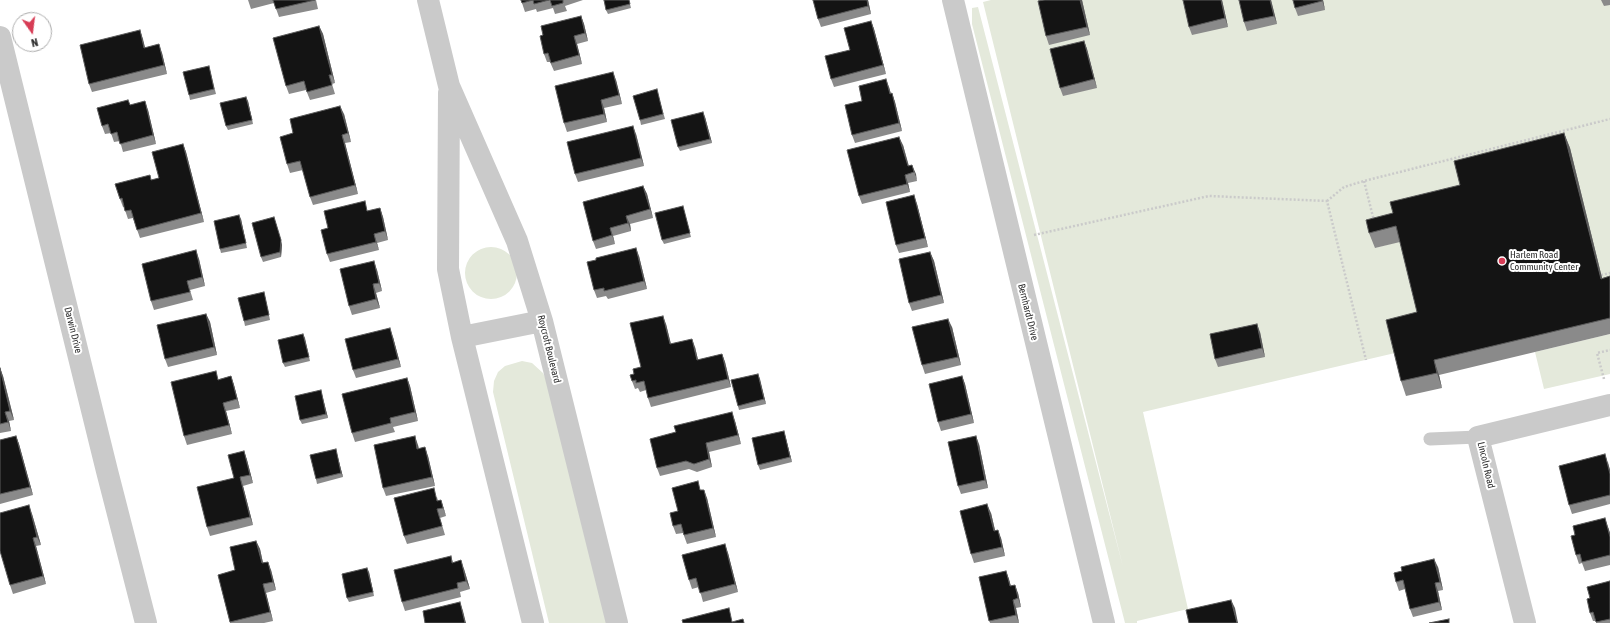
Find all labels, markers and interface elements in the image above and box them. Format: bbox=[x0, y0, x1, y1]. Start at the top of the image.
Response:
north arrow bbox=[12, 12, 52, 52]
text: N bbox=[30, 36, 39, 49]
place label: Harlem Road Community Center bbox=[1510, 249, 1578, 272]
marker: Harlem Road Community Center bbox=[1497, 256, 1507, 266]
street label: Bernhardt Drive bbox=[1015, 282, 1041, 342]
street label: Darwin Drive bbox=[61, 306, 85, 354]
street label: Roycroft Boulevard bbox=[535, 314, 563, 384]
street label: Lincoln Road bbox=[1475, 441, 1497, 489]

